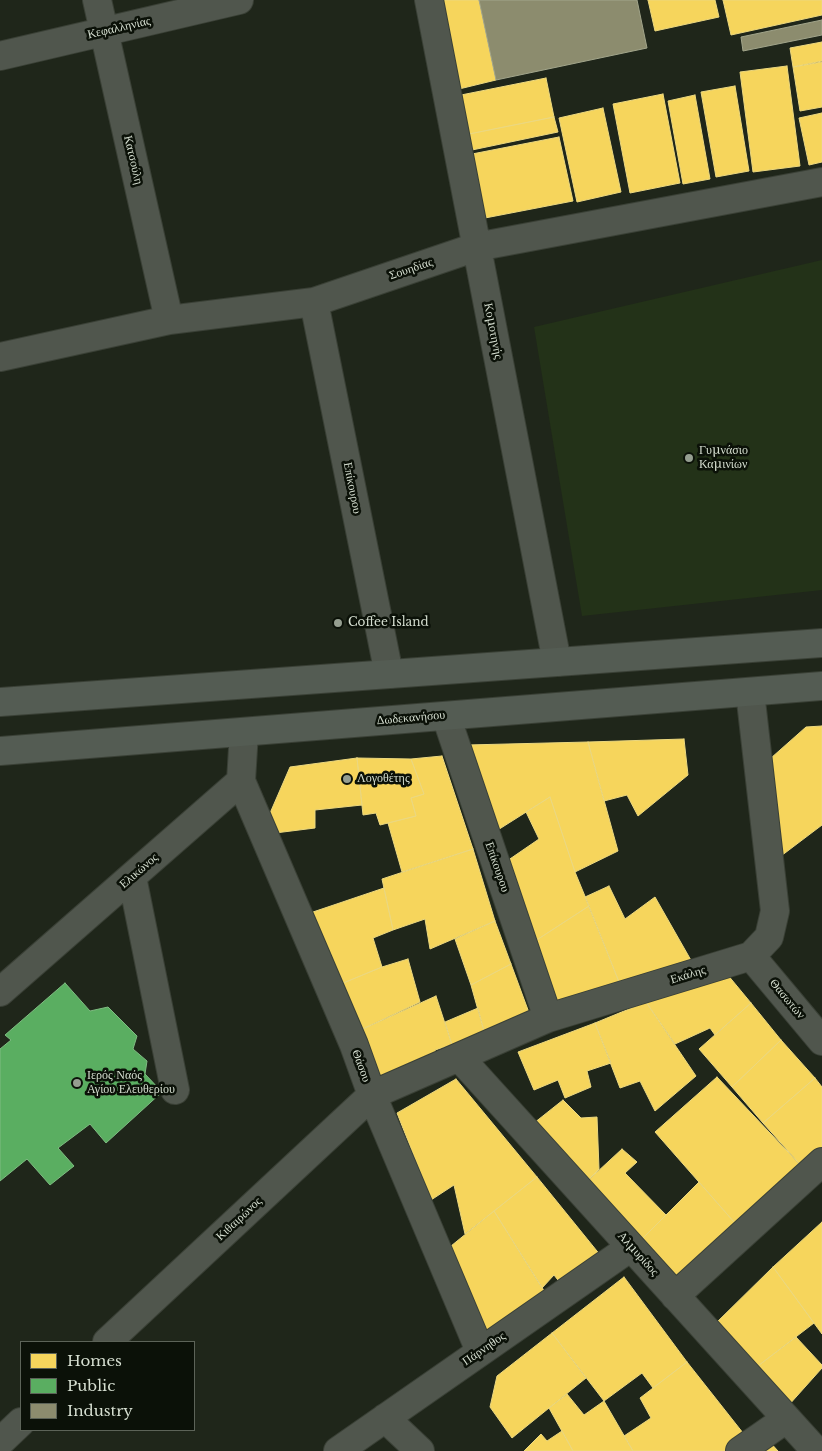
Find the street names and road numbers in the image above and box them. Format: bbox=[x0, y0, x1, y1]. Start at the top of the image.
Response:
street label: Κεφαλληνίας bbox=[86, 14, 152, 42]
street label: Κατσούλη bbox=[120, 134, 146, 186]
street label: Σουηδίας bbox=[387, 255, 435, 283]
street label: Κομοτηνής bbox=[481, 302, 505, 360]
street label: Επίκουρου bbox=[340, 461, 364, 515]
street label: Δωδεκανήσου bbox=[376, 708, 446, 728]
street label: Επίκουρου bbox=[482, 840, 512, 894]
street label: Ελικώνος bbox=[117, 850, 161, 892]
street label: Εκάλης bbox=[669, 963, 707, 987]
street label: Θασωτών bbox=[766, 976, 808, 1022]
street label: Θάσου bbox=[349, 1048, 373, 1084]
street label: Κιθαιρώνος bbox=[213, 1194, 265, 1244]
street label: Αλμυρίδος bbox=[614, 1229, 662, 1279]
street label: Πάρνηθος bbox=[460, 1329, 508, 1369]

